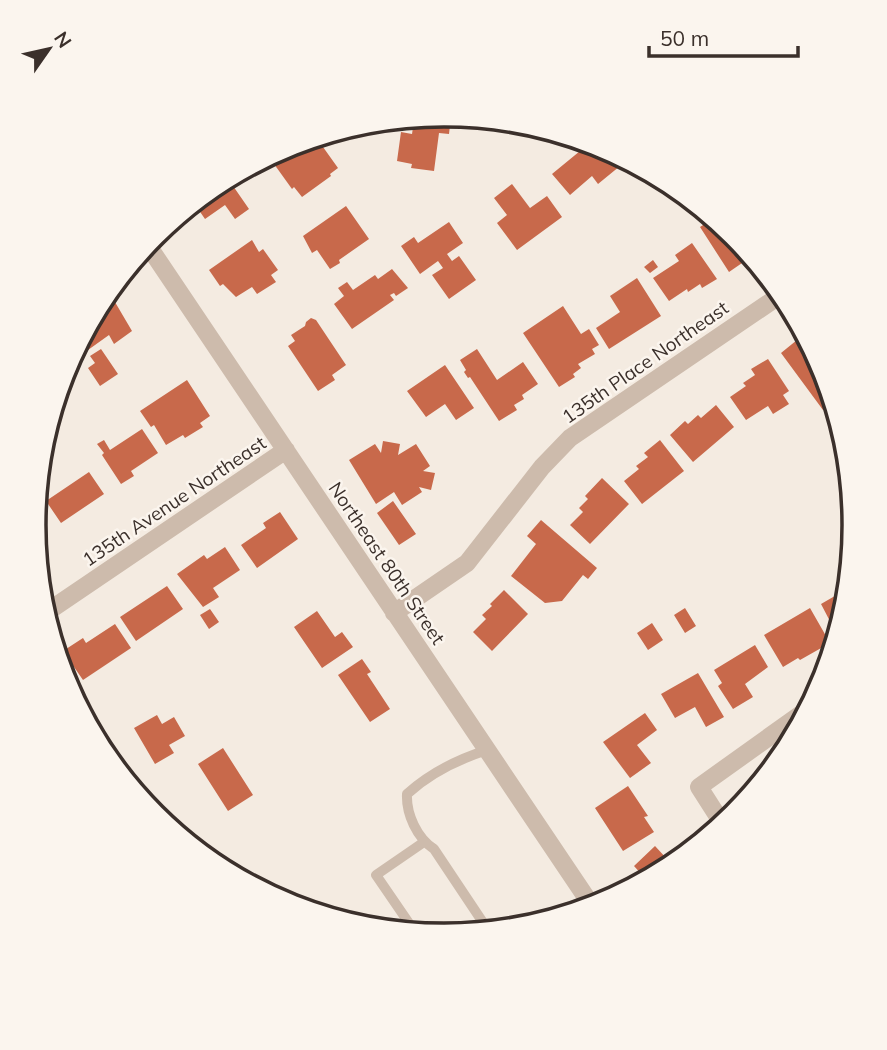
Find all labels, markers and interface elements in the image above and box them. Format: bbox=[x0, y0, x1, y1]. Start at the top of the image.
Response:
north arrow bbox=[14, 14, 84, 84]
scale bar bbox=[649, 14, 798, 58]
text: 50 m bbox=[660, 25, 709, 51]
text: N bbox=[49, 27, 77, 52]
street label: 135th Place Northeast bbox=[557, 295, 733, 429]
street label: 135th Avenue Northeast bbox=[78, 430, 271, 571]
street label: Northeast 80th Street bbox=[324, 477, 451, 649]

